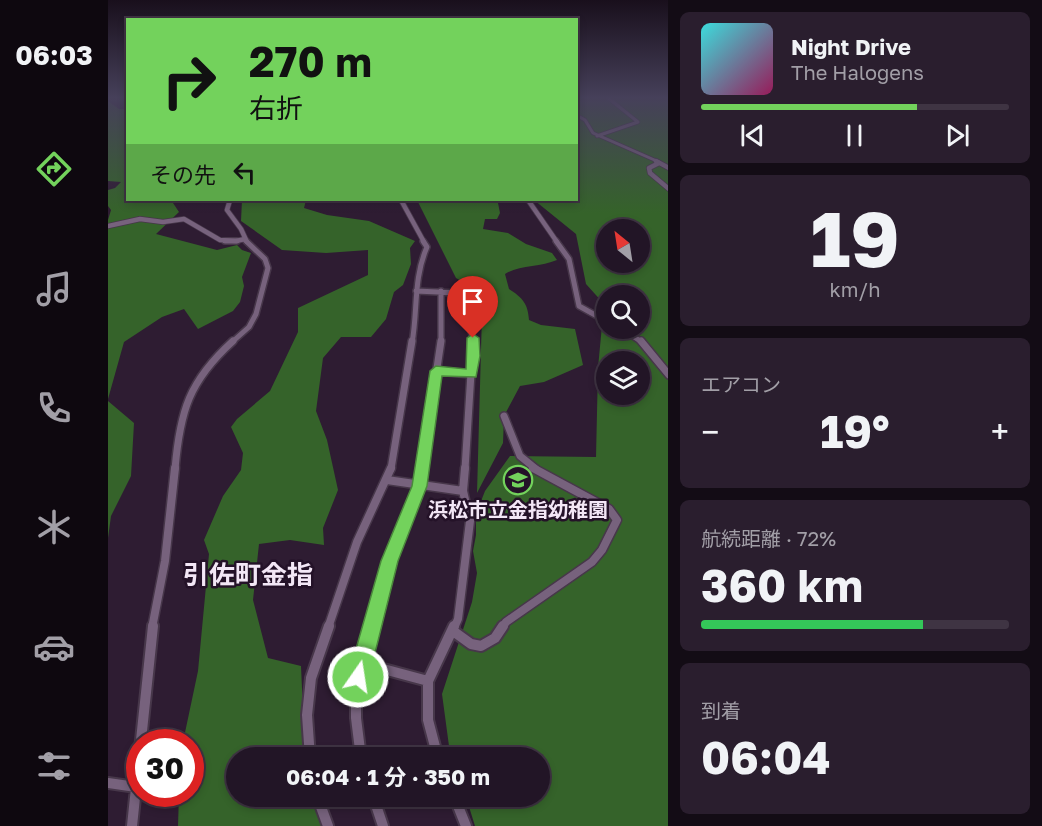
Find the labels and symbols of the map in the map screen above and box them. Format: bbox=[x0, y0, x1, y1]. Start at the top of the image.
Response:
north arrow bbox=[596, 219, 650, 273]
pin bbox=[447, 276, 498, 338]
school or university icon: 浜松市立金指幼稚園 bbox=[502, 464, 534, 496]
place label: 浜松市立金指幼稚園 bbox=[428, 497, 608, 521]
district label: 引佐町金指 bbox=[183, 559, 313, 590]
position arrow bbox=[326, 645, 390, 709]
speed limit sign: 30 bbox=[126, 729, 204, 807]

